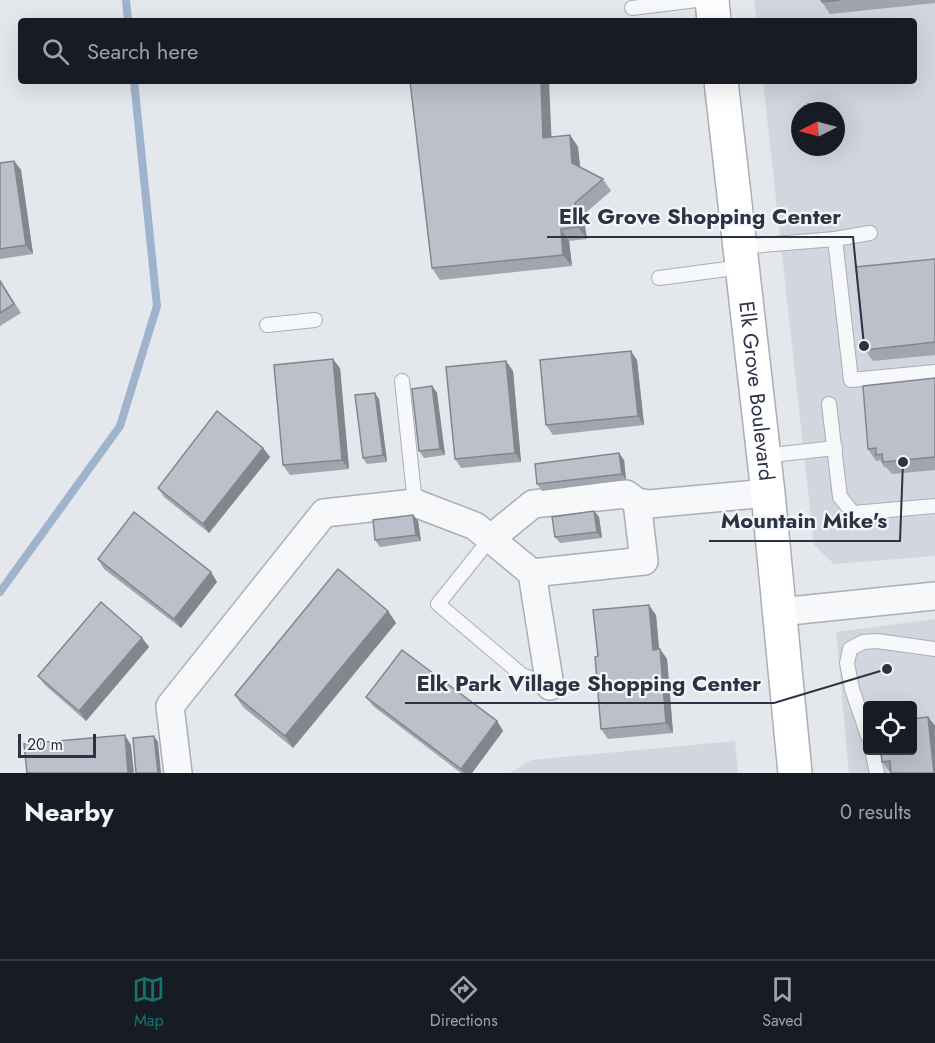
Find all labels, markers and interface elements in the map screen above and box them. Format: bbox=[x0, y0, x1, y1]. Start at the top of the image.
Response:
search box bbox=[18, 18, 917, 84]
icon: search bbox=[39, 35, 72, 68]
text: Search here bbox=[87, 35, 198, 67]
north arrow bbox=[791, 102, 845, 156]
callout: Elk Grove Shopping Center bbox=[547, 197, 853, 237]
text: Elk Grove Shopping Center bbox=[559, 200, 841, 232]
street label: Elk Grove Boulevard bbox=[731, 300, 781, 482]
callout: Mountain Mike's bbox=[709, 501, 900, 541]
text: Mountain Mike's bbox=[721, 504, 887, 536]
callout: Elk Park Village Shopping Center bbox=[405, 663, 774, 703]
text: Elk Park Village Shopping Center bbox=[417, 667, 761, 699]
map controls bbox=[863, 701, 917, 755]
button: locate bbox=[863, 701, 917, 755]
scale bar bbox=[18, 731, 96, 758]
text: 20 m bbox=[27, 733, 63, 756]
text: Nearby bbox=[24, 793, 113, 831]
text: 0 results bbox=[840, 798, 911, 827]
tab: Map bbox=[132, 973, 165, 1032]
tab: Directions bbox=[430, 973, 498, 1032]
tab: Saved bbox=[762, 973, 803, 1032]

